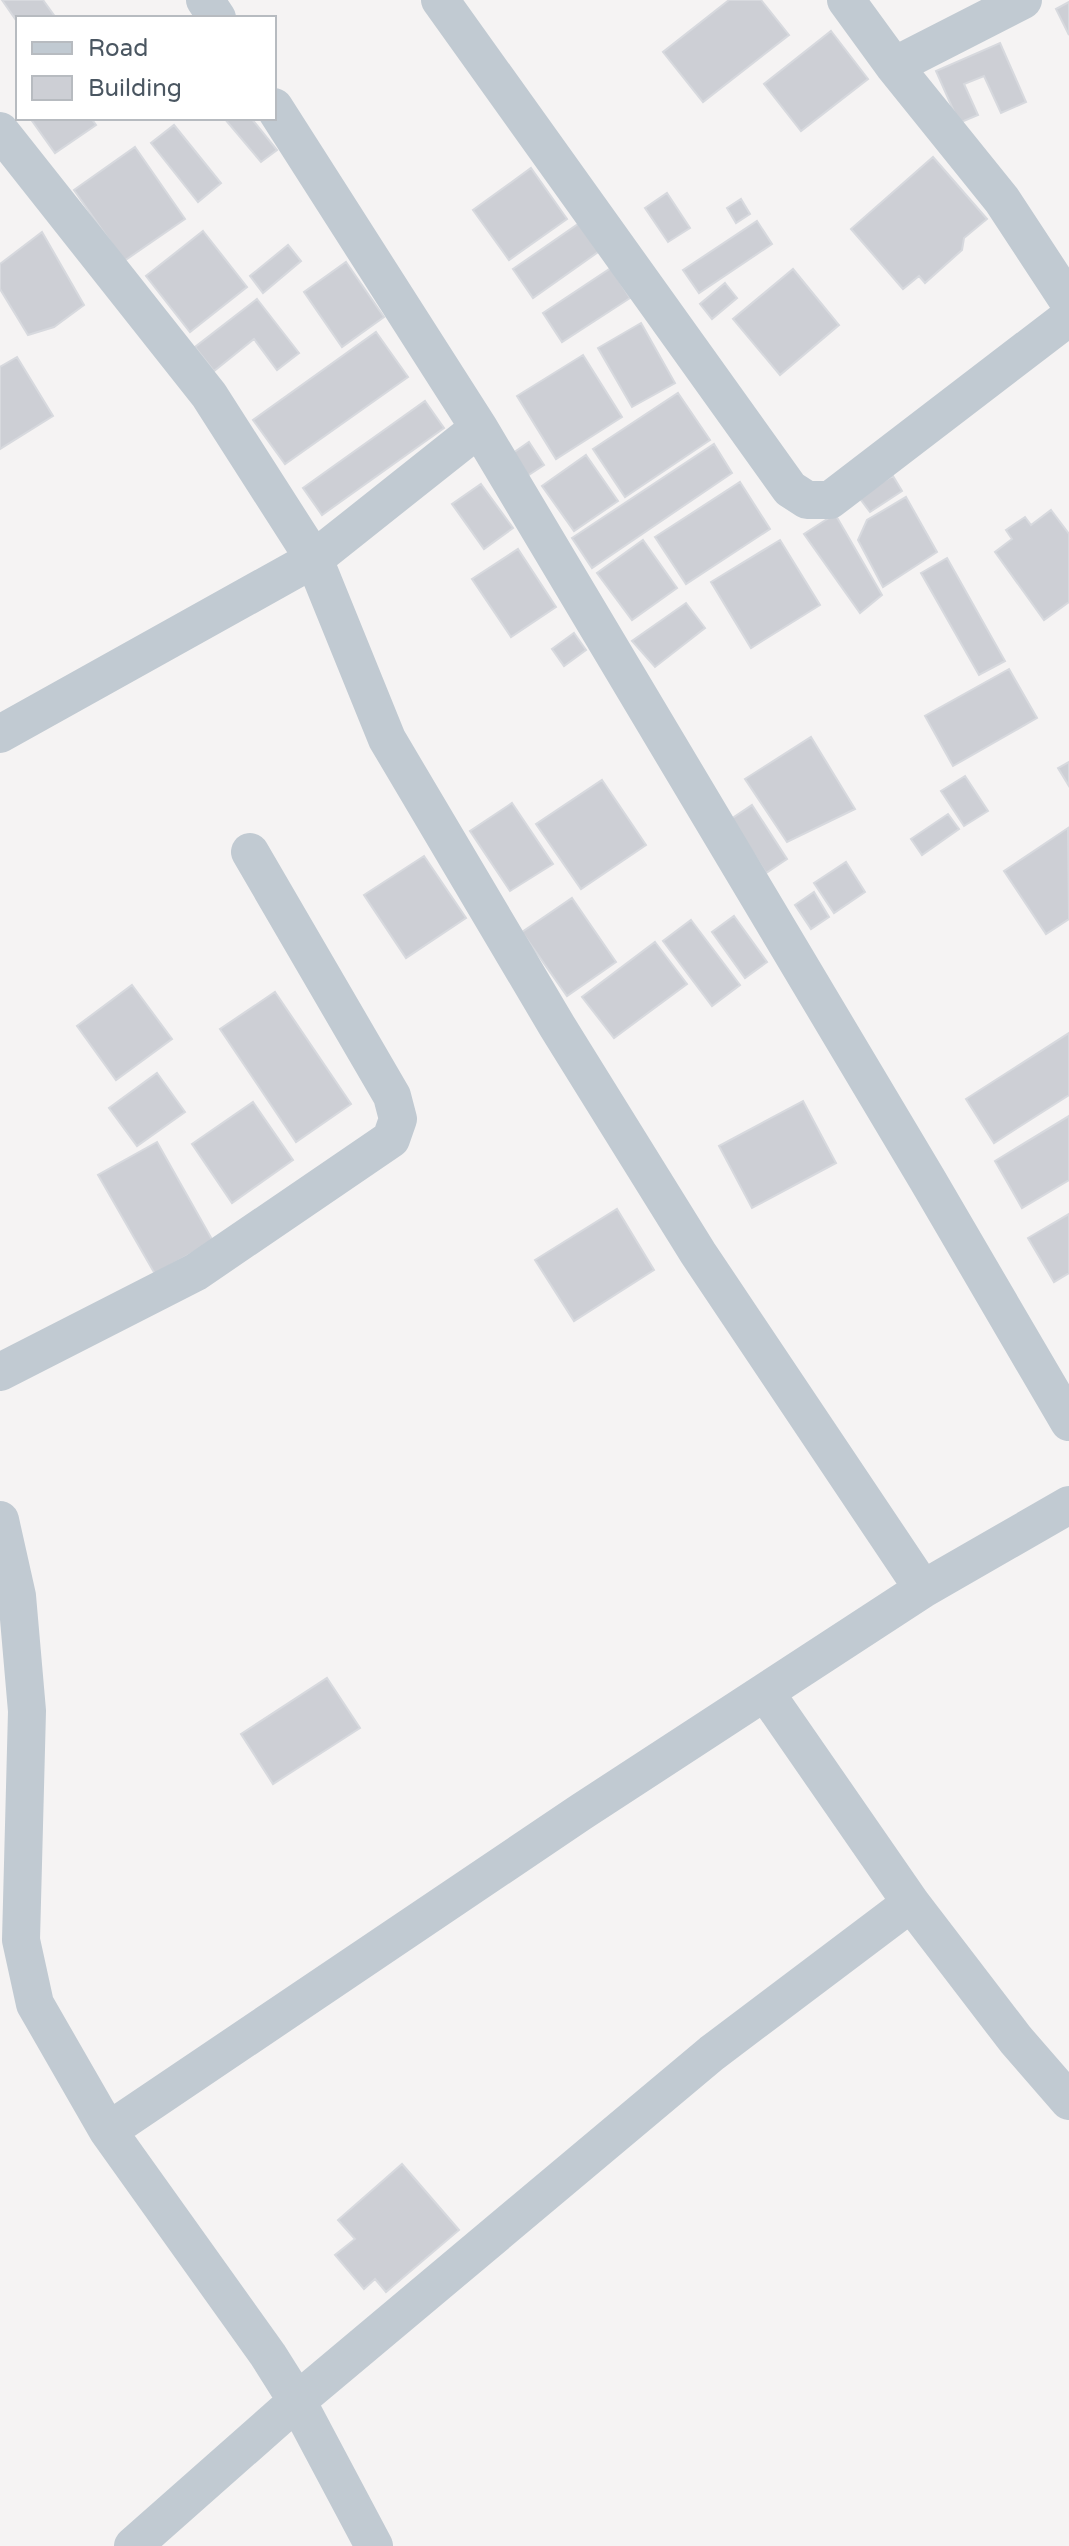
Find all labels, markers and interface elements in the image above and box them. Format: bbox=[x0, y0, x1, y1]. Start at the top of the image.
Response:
legend bbox=[16, 16, 276, 120]
text: Road bbox=[88, 34, 148, 63]
text: Building bbox=[88, 74, 182, 103]

